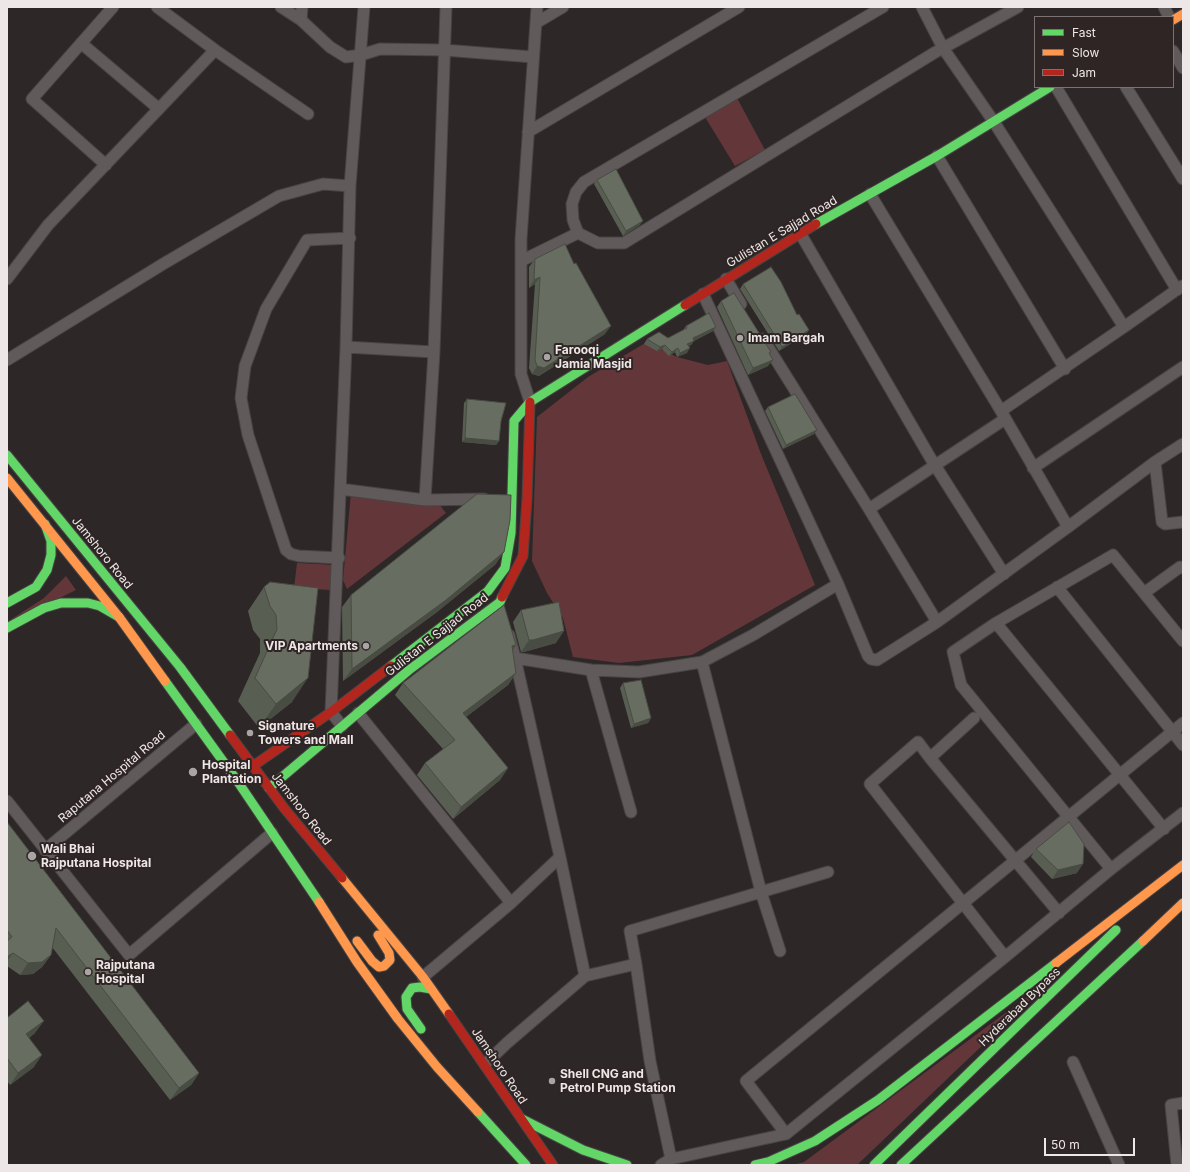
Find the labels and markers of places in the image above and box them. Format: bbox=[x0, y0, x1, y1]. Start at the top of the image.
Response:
place label: Imam Bargah bbox=[748, 331, 825, 345]
marker: Imam Bargah bbox=[735, 333, 745, 343]
place label: Farooqi Jamia Masjid bbox=[555, 343, 632, 371]
marker: Farooqi Jamia Masjid bbox=[542, 352, 552, 362]
place label: VIP Apartments bbox=[265, 639, 358, 653]
marker: VIP Apartments bbox=[361, 641, 371, 651]
place label: Signature Towers and Mall bbox=[258, 719, 353, 747]
marker: Signature Towers and Mall bbox=[245, 728, 255, 738]
place label: Hospital Plantation bbox=[202, 758, 261, 786]
marker: Hospital Plantation bbox=[187, 766, 199, 778]
place label: Wali Bhai Rajputana Hospital bbox=[41, 842, 151, 870]
marker: Wali Bhai Rajputana Hospital bbox=[26, 850, 38, 862]
place label: Rajputana Hospital bbox=[96, 958, 155, 986]
marker: Rajputana Hospital bbox=[83, 967, 93, 977]
place label: Shell CNG and Petrol Pump Station bbox=[560, 1067, 676, 1095]
marker: Shell CNG and Petrol Pump Station bbox=[547, 1076, 557, 1086]

